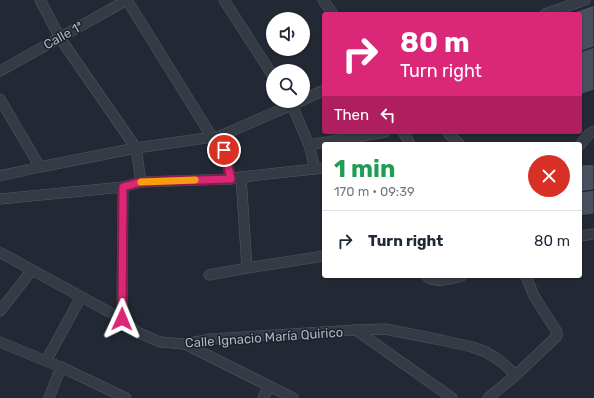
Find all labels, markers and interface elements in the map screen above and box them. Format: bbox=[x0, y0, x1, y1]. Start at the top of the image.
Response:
map controls bbox=[266, 12, 310, 108]
button: sound bbox=[266, 12, 310, 56]
street label: Calle 1ª bbox=[41, 18, 86, 52]
text: 80 m bbox=[400, 26, 470, 59]
icon: right bbox=[334, 28, 386, 80]
text: Turn right bbox=[400, 60, 482, 82]
button: search bbox=[266, 64, 310, 108]
icon: left bbox=[377, 104, 399, 126]
text: Then bbox=[334, 106, 369, 124]
pin bbox=[207, 133, 241, 167]
icon: arrive bbox=[213, 139, 235, 161]
text: 1 min bbox=[334, 155, 395, 183]
button: close bbox=[528, 155, 570, 197]
text: 170 m · 09:39 bbox=[334, 184, 415, 199]
icon: right bbox=[334, 230, 356, 252]
text: Turn right bbox=[368, 232, 443, 250]
text: 80 m bbox=[534, 232, 570, 250]
position arrow bbox=[101, 298, 143, 340]
street label: Calle Ignacio María Quirico bbox=[185, 324, 344, 352]

